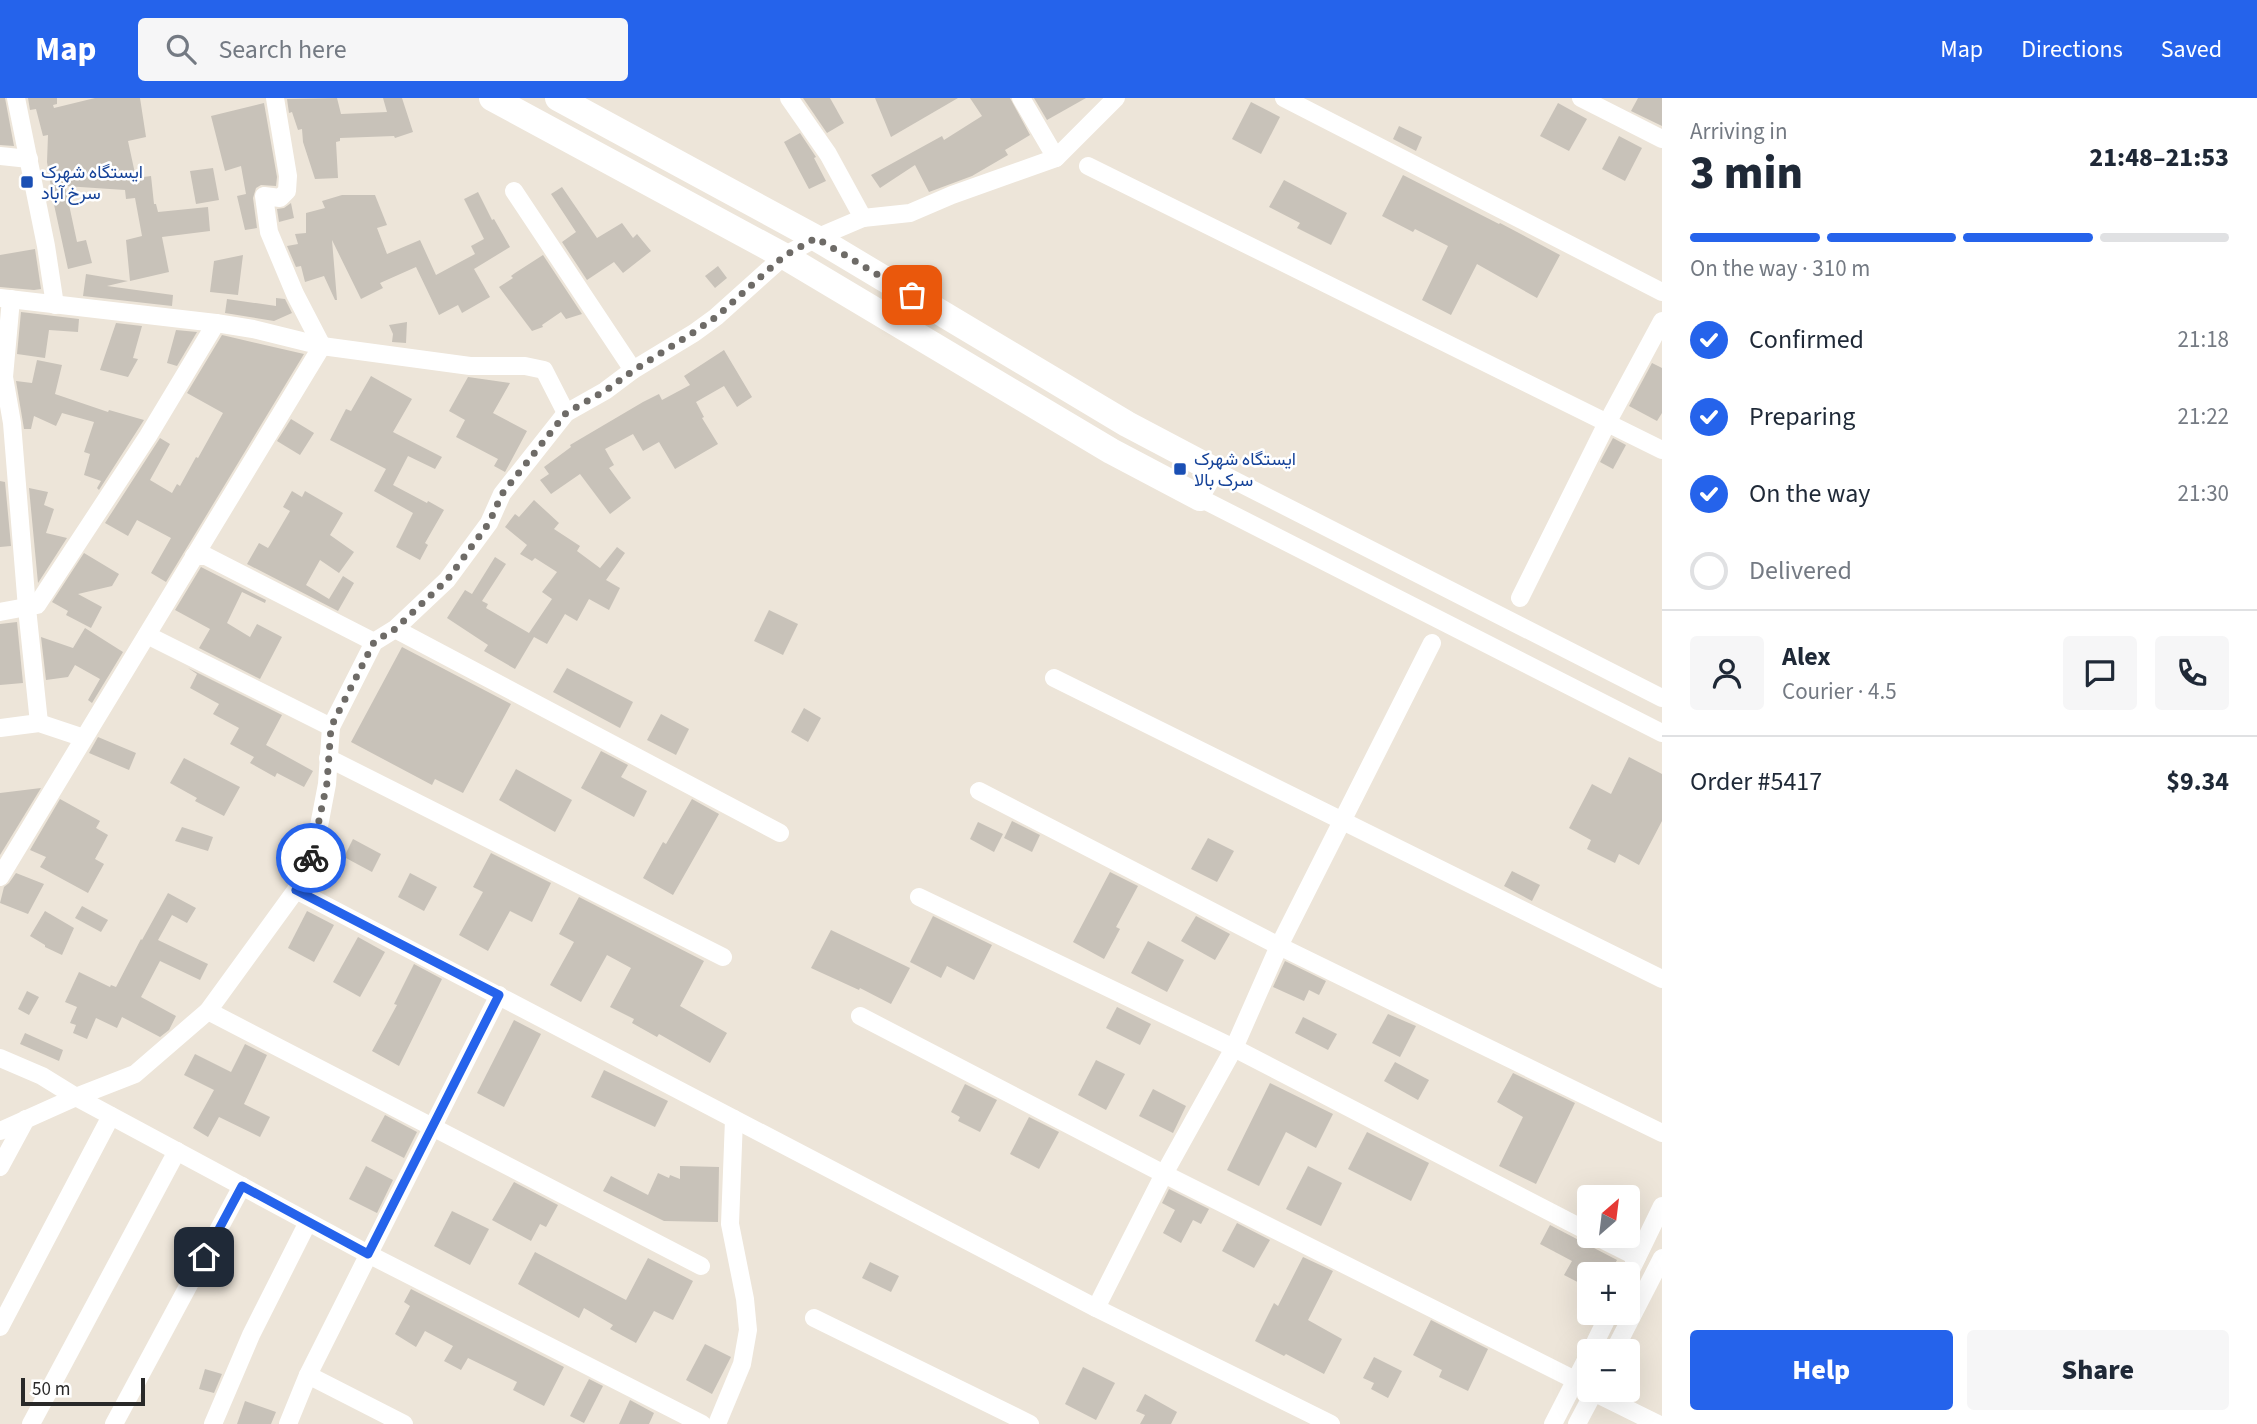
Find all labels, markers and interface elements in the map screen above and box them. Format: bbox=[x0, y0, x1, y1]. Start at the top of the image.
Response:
search box bbox=[138, 18, 628, 81]
text: Map bbox=[35, 26, 96, 73]
icon: search bbox=[162, 30, 200, 68]
text: Search here bbox=[218, 31, 347, 68]
text: Map bbox=[1940, 32, 1983, 67]
text: Directions bbox=[2021, 32, 2123, 67]
text: Saved bbox=[2161, 32, 2222, 67]
text: Arriving in bbox=[1690, 115, 1788, 148]
text: 21:48–21:53 bbox=[2089, 139, 2229, 176]
text: 3 min bbox=[1690, 141, 1803, 206]
place label: ایستگاه شهرک سرخ آباد bbox=[41, 160, 143, 206]
marker: ایستگاه شهرک سرخ آباد bbox=[19, 174, 35, 190]
text: On the way · 310 m bbox=[1690, 252, 1870, 285]
pin bbox=[882, 265, 942, 325]
icon: bag bbox=[893, 276, 931, 314]
icon: check bbox=[1690, 321, 1728, 359]
text: Confirmed bbox=[1749, 321, 1864, 358]
text: 21:18 bbox=[2178, 323, 2229, 356]
icon: check bbox=[1690, 398, 1728, 436]
text: Preparing bbox=[1749, 398, 1855, 435]
text: 21:22 bbox=[2178, 400, 2229, 433]
place label: ایستگاه شهرک سرک بالا bbox=[1194, 447, 1296, 493]
marker: ایستگاه شهرک سرک بالا bbox=[1172, 461, 1188, 477]
icon: check bbox=[1690, 475, 1728, 513]
text: On the way bbox=[1749, 475, 1870, 512]
text: 21:30 bbox=[2178, 477, 2229, 510]
text: Delivered bbox=[1749, 552, 1852, 589]
button: person bbox=[1690, 636, 1764, 710]
button: chat bbox=[2063, 636, 2137, 710]
button: phone bbox=[2155, 636, 2229, 710]
text: Alex bbox=[1782, 638, 1831, 675]
text: Courier · 4.5 bbox=[1782, 675, 1897, 708]
text: Order #5417 bbox=[1690, 763, 1822, 800]
text: $9.34 bbox=[2166, 763, 2229, 800]
courier bbox=[276, 823, 346, 893]
icon: bike bbox=[292, 839, 330, 877]
north arrow bbox=[1577, 1185, 1640, 1248]
map controls bbox=[1577, 1185, 1640, 1402]
pin bbox=[174, 1227, 234, 1287]
icon: home bbox=[185, 1238, 223, 1276]
button: + bbox=[1577, 1262, 1640, 1325]
button: Help bbox=[1690, 1330, 1953, 1410]
button: Share bbox=[1967, 1330, 2229, 1410]
button: − bbox=[1577, 1339, 1640, 1402]
scale bar bbox=[21, 1375, 145, 1407]
text: 50 m bbox=[32, 1376, 70, 1403]

